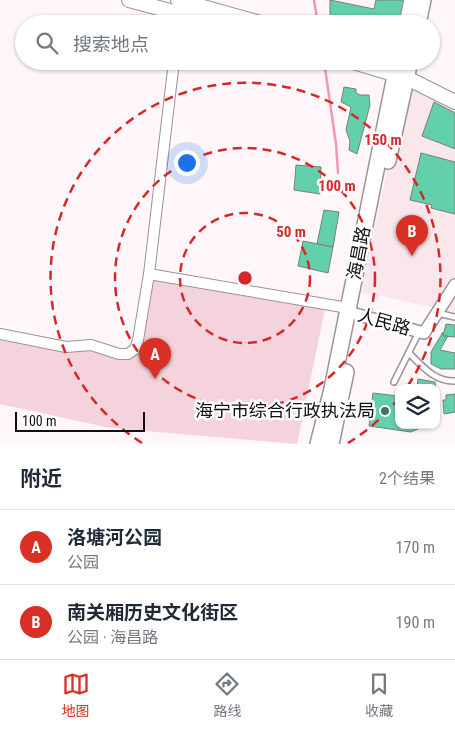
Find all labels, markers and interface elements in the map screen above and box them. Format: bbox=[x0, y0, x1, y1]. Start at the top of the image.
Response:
search box bbox=[15, 15, 440, 70]
icon: search bbox=[33, 29, 61, 57]
text: 搜索地点 bbox=[73, 33, 149, 56]
text: 150 m bbox=[364, 131, 402, 149]
your location bbox=[174, 150, 200, 176]
text: 100 m bbox=[318, 177, 356, 195]
pin: B bbox=[396, 215, 428, 256]
text: 50 m bbox=[276, 223, 306, 241]
street label: 海昌路 bbox=[343, 224, 374, 281]
centre of rings bbox=[236, 269, 254, 287]
street label: 人民路 bbox=[355, 304, 413, 339]
pin: A bbox=[139, 338, 171, 379]
map controls bbox=[395, 384, 440, 429]
button: layers bbox=[395, 384, 440, 429]
place label: 海宁市综合行政执法局 bbox=[195, 400, 375, 421]
marker: 海宁市综合行政执法局 bbox=[379, 405, 391, 417]
scale bar bbox=[15, 409, 145, 432]
text: 100 m bbox=[22, 413, 57, 429]
text: 附近 bbox=[20, 467, 62, 491]
text: 2个结果 bbox=[379, 469, 435, 488]
text: 洛塘河公园 bbox=[67, 526, 162, 549]
text: A bbox=[31, 538, 41, 557]
text: 170 m bbox=[396, 538, 435, 557]
text: 公园 bbox=[67, 553, 99, 572]
text: 南关厢历史文化街区 bbox=[67, 601, 238, 624]
text: B bbox=[32, 613, 40, 632]
text: 190 m bbox=[396, 613, 435, 632]
text: 公园 · 海昌路 bbox=[67, 628, 158, 647]
tab: 地图 bbox=[62, 670, 90, 720]
tab: 路线 bbox=[213, 670, 241, 720]
tab: 收藏 bbox=[365, 670, 393, 720]

